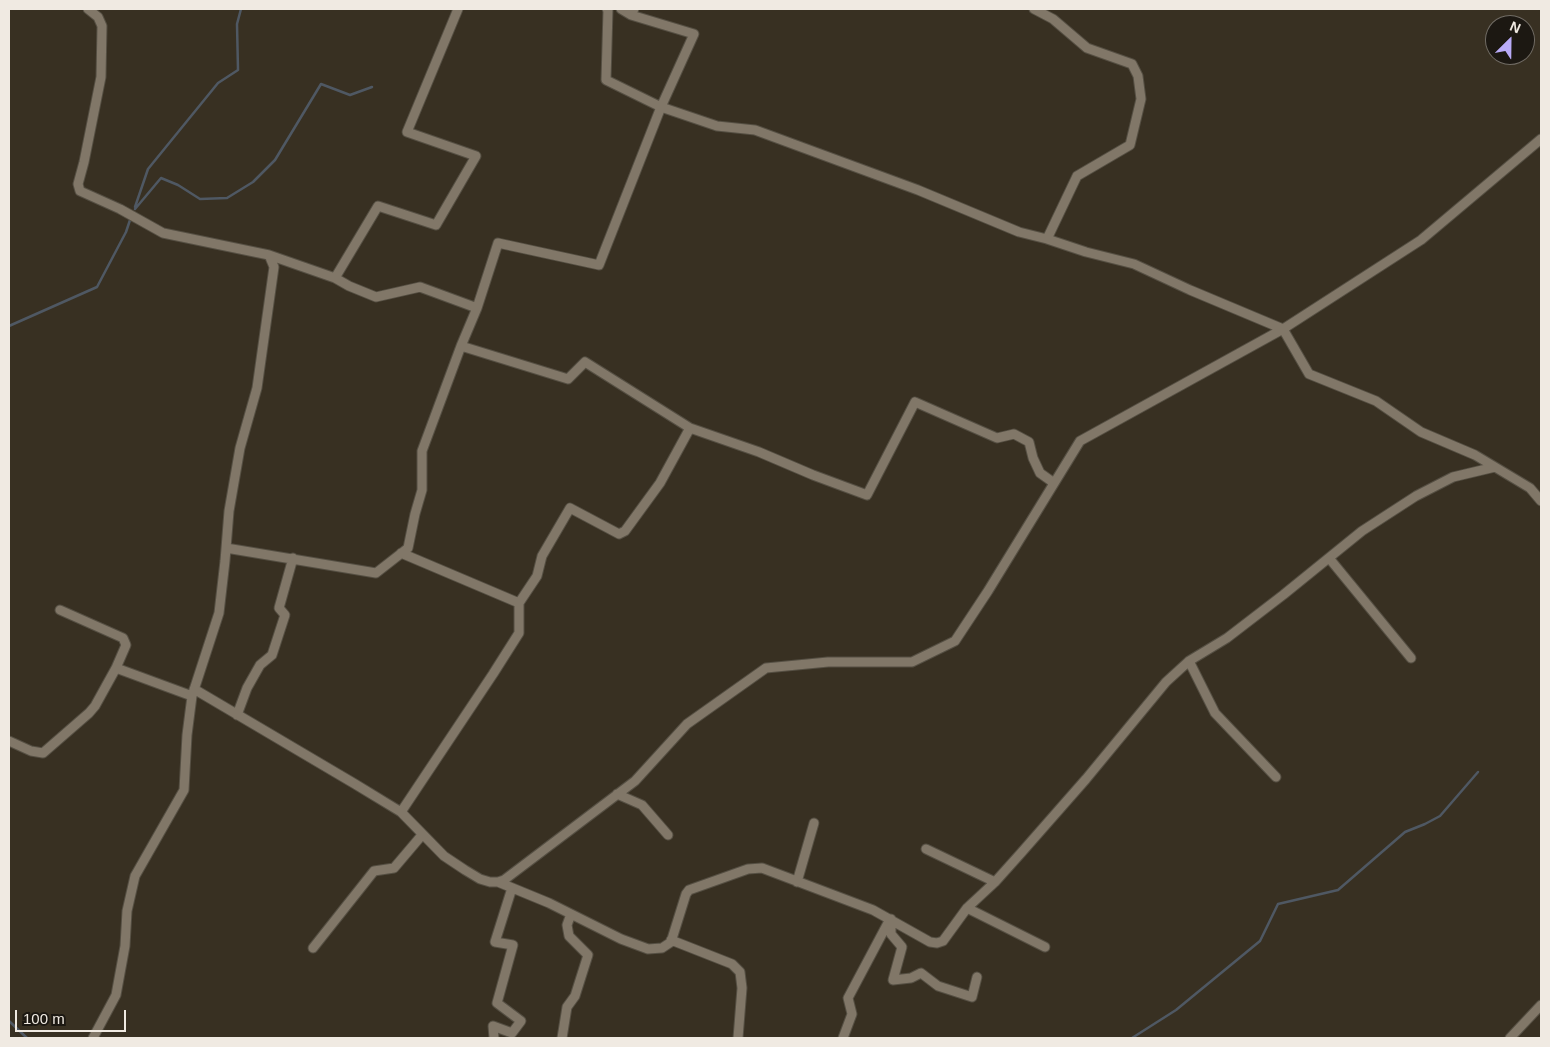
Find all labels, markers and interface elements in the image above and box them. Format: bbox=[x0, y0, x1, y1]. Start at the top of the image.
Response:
north arrow bbox=[1485, 15, 1535, 65]
text: N bbox=[1508, 18, 1523, 36]
scale bar bbox=[18, 1000, 129, 1032]
text: 100 m bbox=[23, 1010, 65, 1027]

